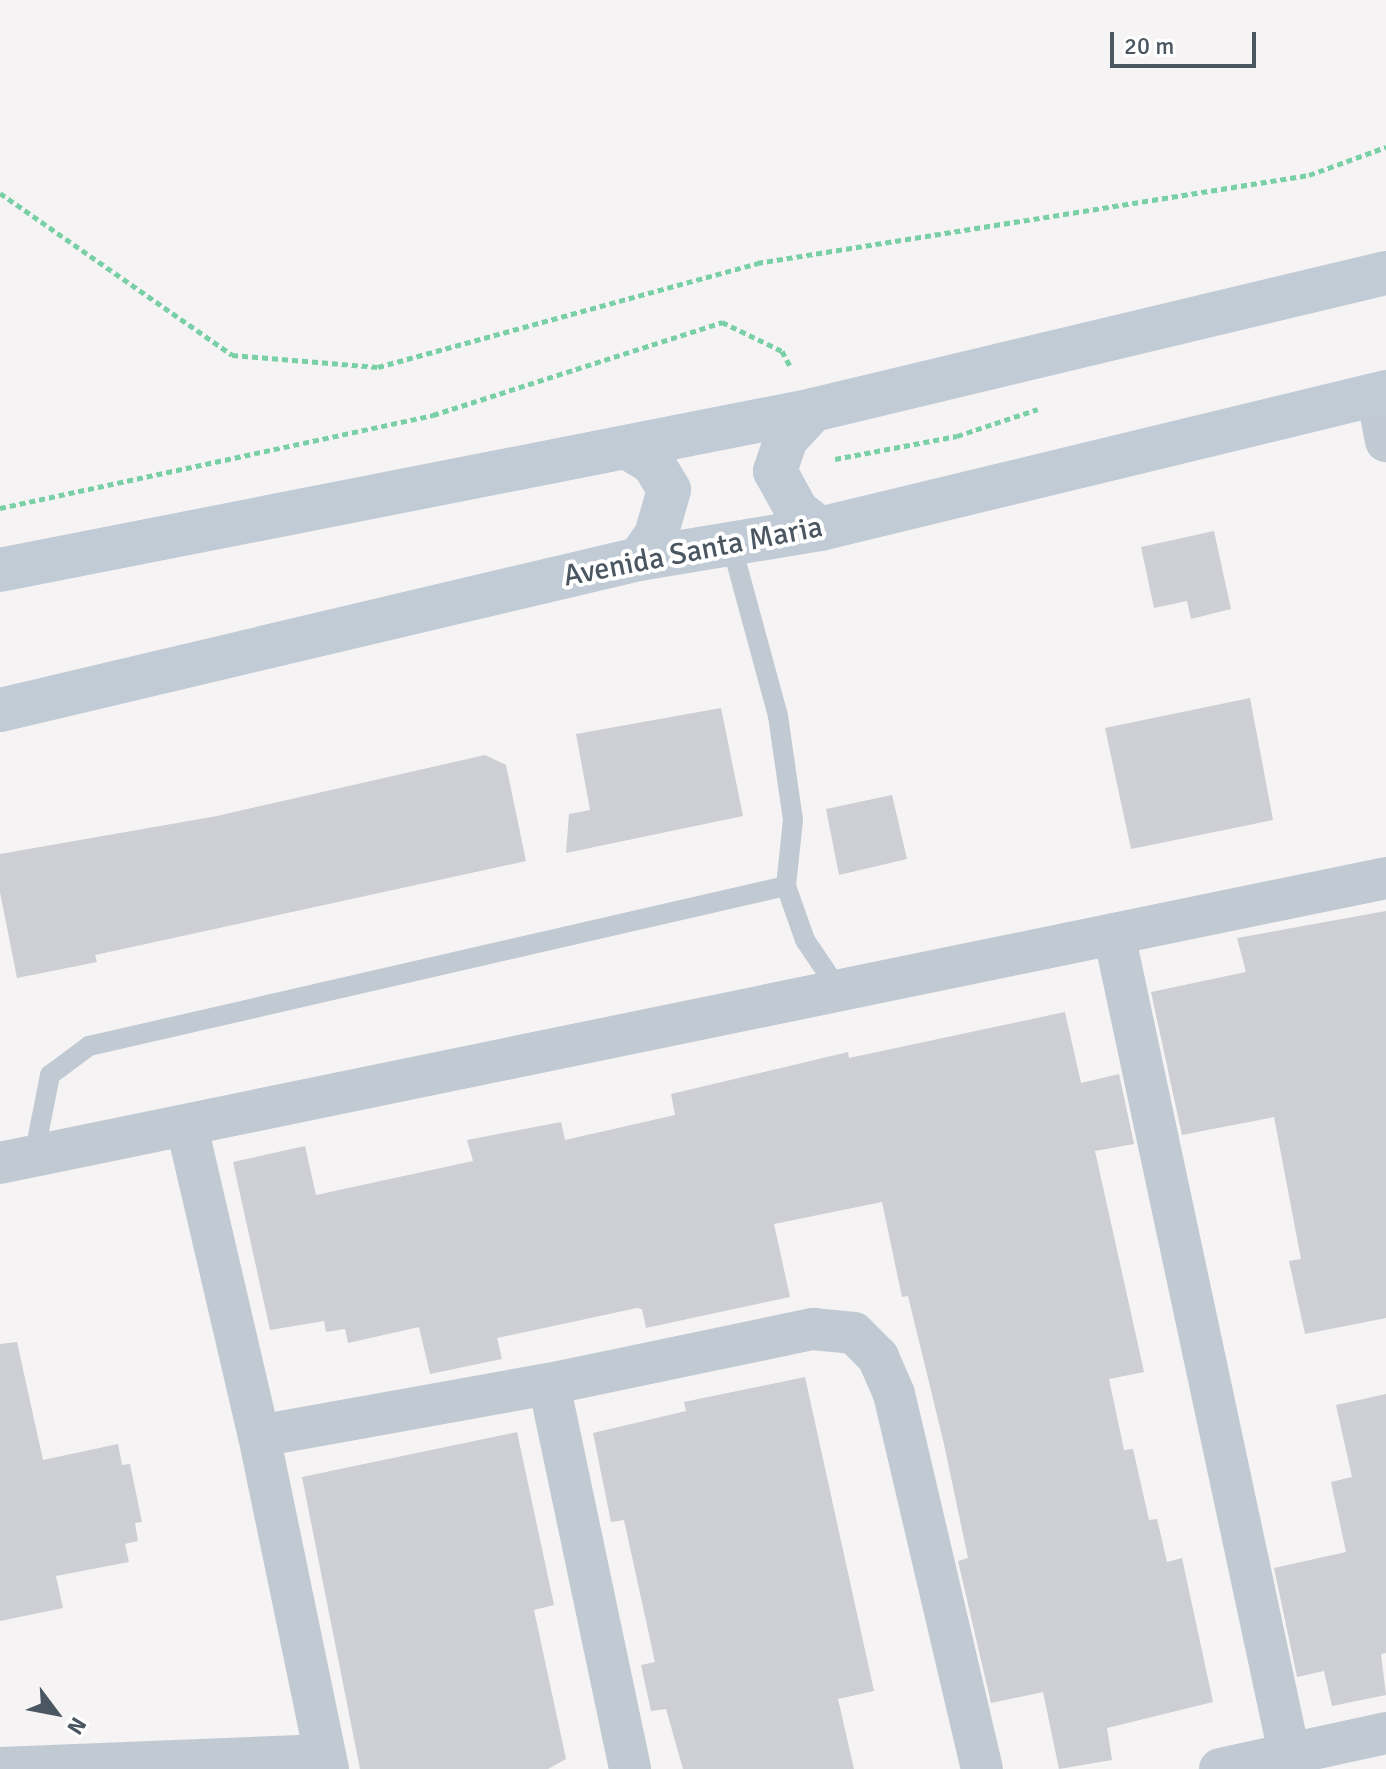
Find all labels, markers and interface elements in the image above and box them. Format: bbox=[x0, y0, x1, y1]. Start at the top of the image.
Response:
scale bar bbox=[1114, 16, 1260, 66]
text: 20 m bbox=[1124, 31, 1174, 61]
street label: Avenida Santa Maria bbox=[560, 509, 826, 595]
north arrow bbox=[16, 1673, 96, 1753]
text: N bbox=[61, 1712, 92, 1740]

